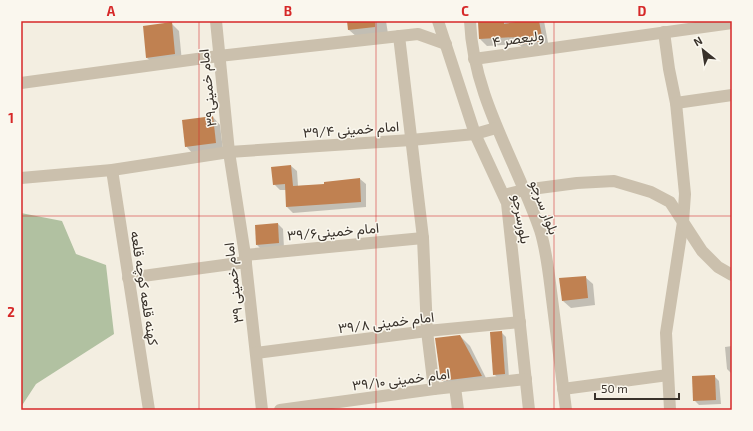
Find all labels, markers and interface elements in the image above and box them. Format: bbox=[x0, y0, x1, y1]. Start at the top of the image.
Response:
text: A bbox=[107, 3, 116, 19]
text: B bbox=[284, 3, 292, 19]
text: C bbox=[461, 3, 469, 19]
text: D bbox=[638, 3, 647, 19]
street label: ولیعصر ۴ bbox=[491, 26, 545, 51]
north arrow bbox=[683, 30, 723, 70]
text: N bbox=[691, 33, 704, 49]
street label: امام خمینی۳۹ bbox=[194, 48, 221, 128]
text: 1 bbox=[8, 110, 14, 126]
street label: امام خمینی ۳۹/۴ bbox=[302, 117, 400, 142]
street label: بلوار سرجو bbox=[526, 177, 563, 237]
street label: بلورسرجو bbox=[508, 193, 535, 245]
street label: امام خمینی۳۹/۶ bbox=[286, 219, 380, 244]
street label: کهنه قلعه کوچه قلعه bbox=[126, 229, 162, 347]
street label: امام خمینی ۳۹ bbox=[220, 242, 247, 324]
text: 2 bbox=[7, 304, 15, 320]
street label: امام خمینی ۳۹/۸ bbox=[337, 308, 435, 337]
street label: امام خمینی ۳۹/۱۰ bbox=[351, 365, 451, 394]
scale bar bbox=[595, 375, 679, 401]
text: 50 m bbox=[601, 381, 628, 395]

